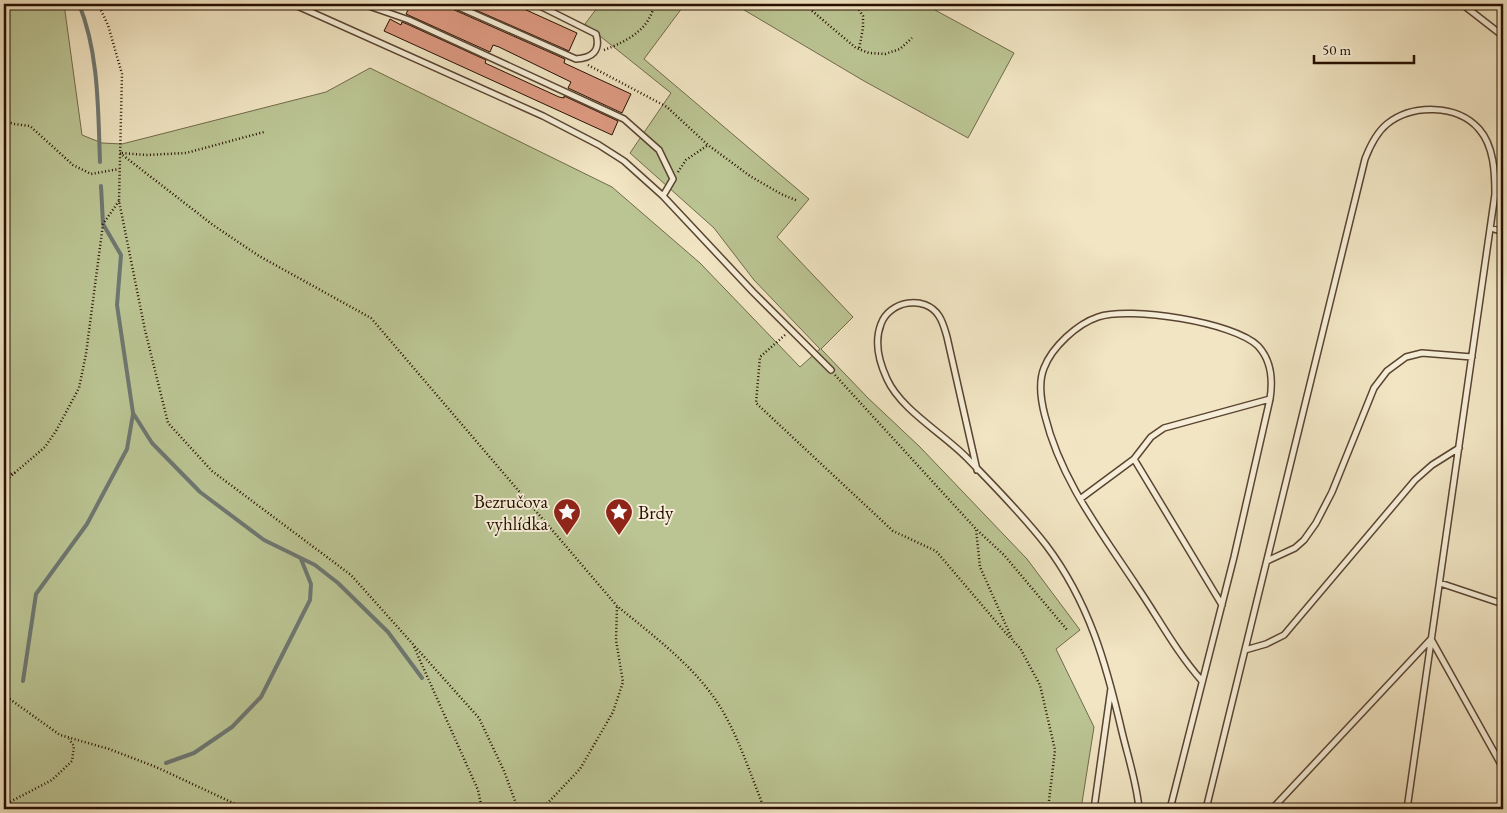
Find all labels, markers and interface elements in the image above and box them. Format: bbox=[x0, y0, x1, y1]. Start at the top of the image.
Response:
scale bar bbox=[1314, 32, 1414, 64]
text: 50 m bbox=[1322, 40, 1351, 59]
place label: Bezručova vyhlídka bbox=[474, 489, 548, 536]
place icon: Bezručova vyhlídka bbox=[552, 497, 582, 536]
place icon: Brdy bbox=[604, 497, 634, 536]
place label: Brdy bbox=[638, 500, 674, 525]

